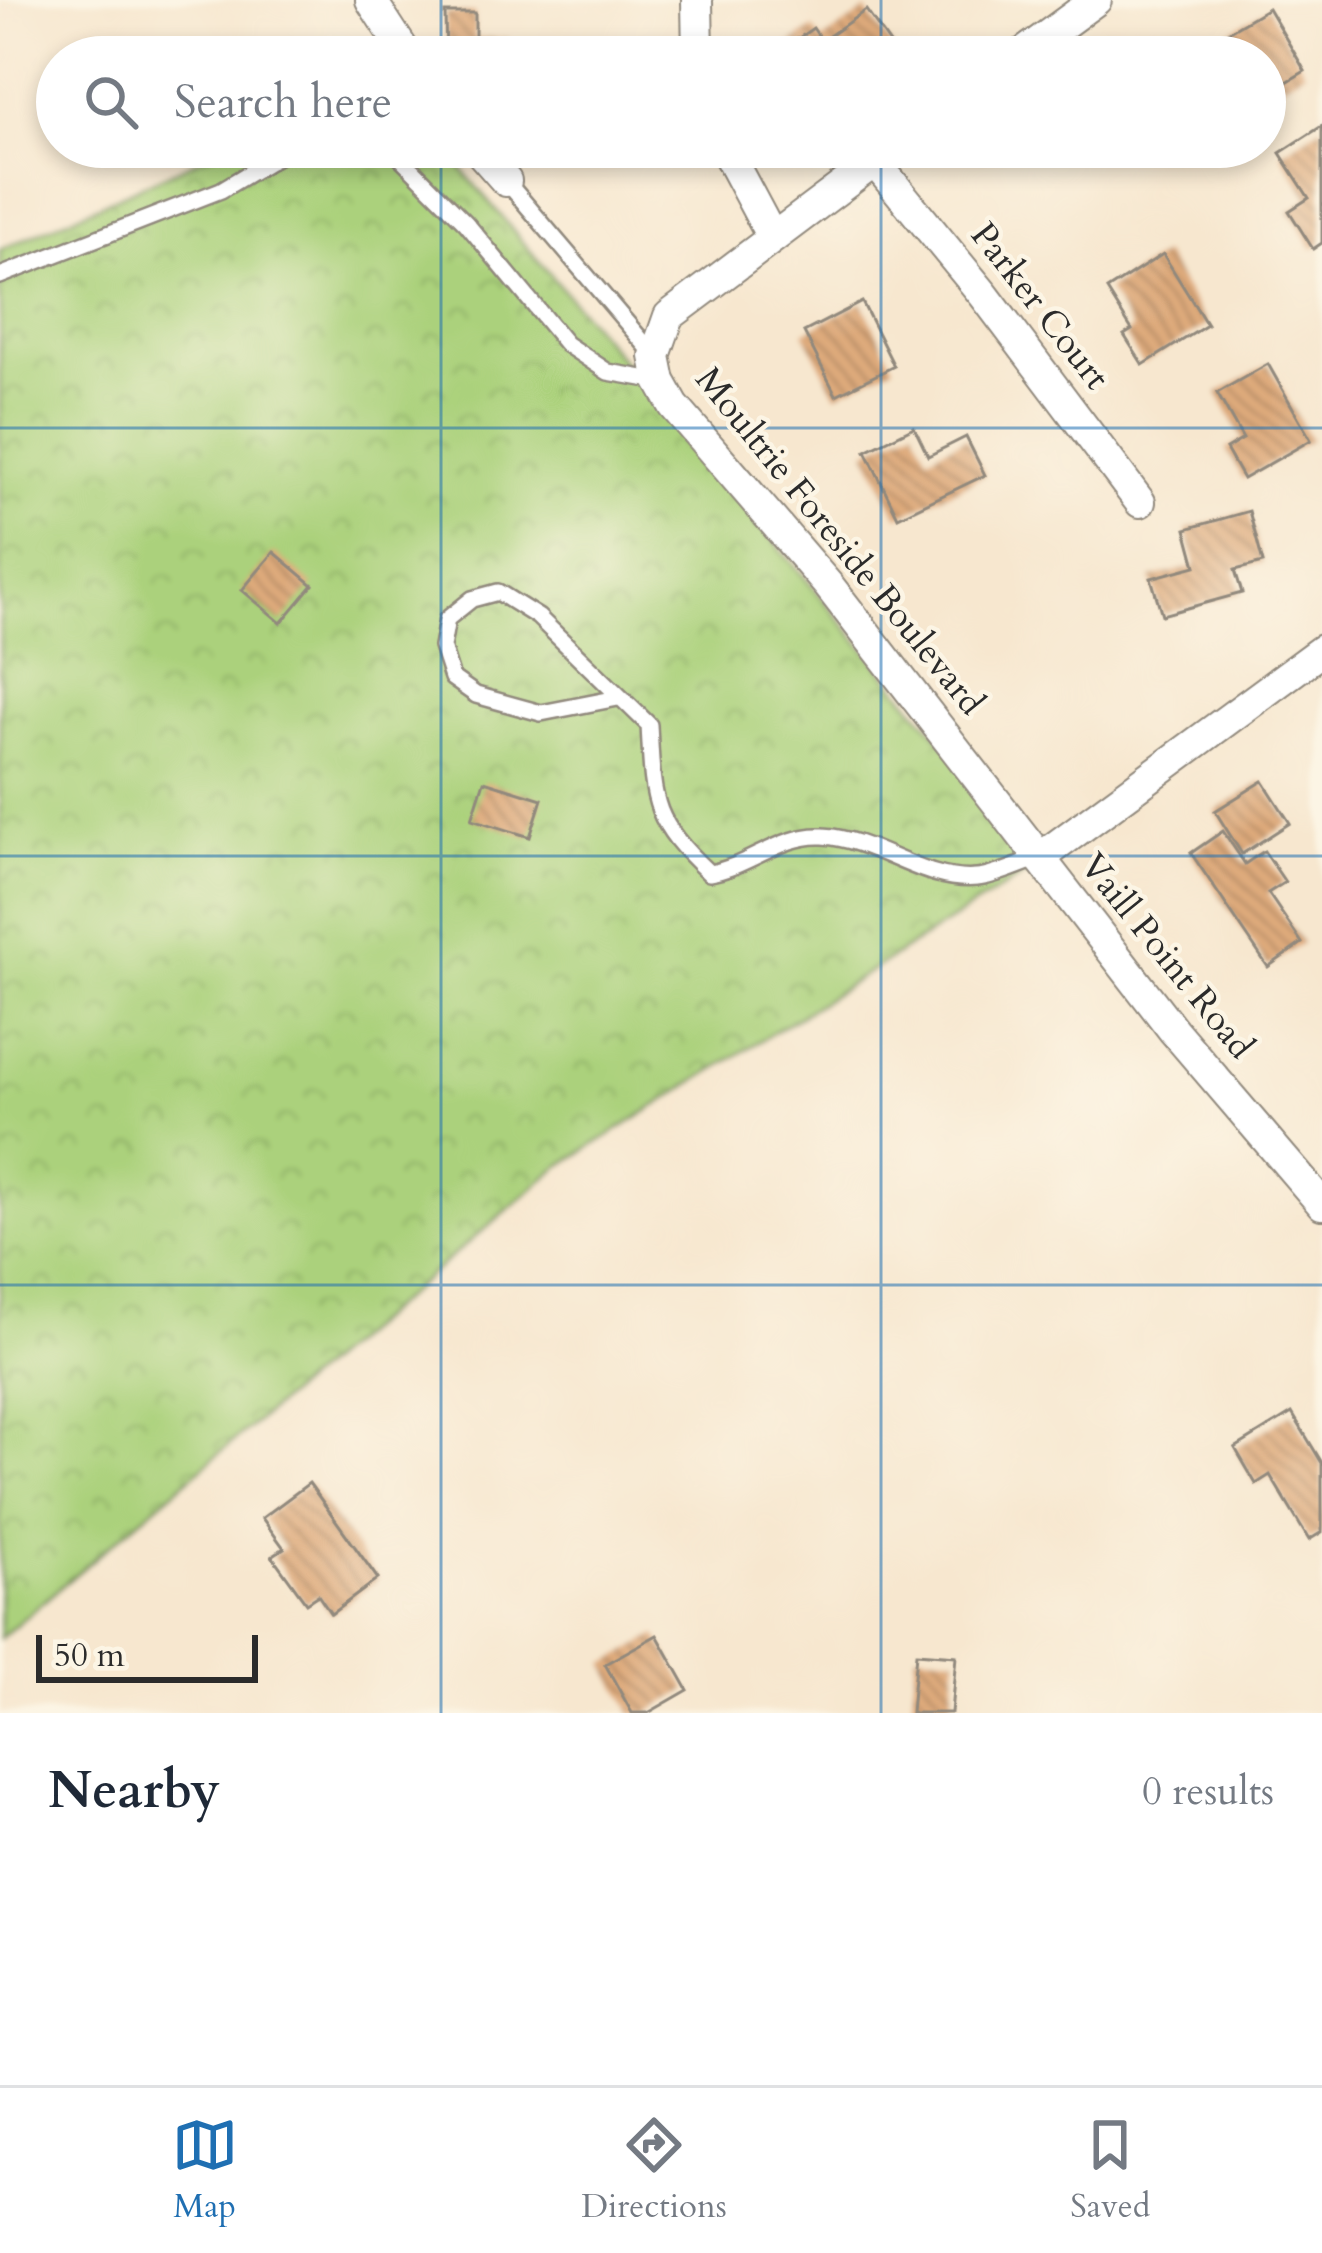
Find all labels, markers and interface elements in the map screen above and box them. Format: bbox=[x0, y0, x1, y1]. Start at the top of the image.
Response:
search box bbox=[36, 36, 1286, 168]
icon: search bbox=[78, 69, 144, 135]
text: Search here bbox=[174, 72, 392, 133]
street label: Parker Court bbox=[959, 212, 1121, 400]
street label: Moultrie Foreside Boulevard bbox=[684, 357, 996, 725]
street label: Vaill Point Road bbox=[1069, 843, 1265, 1069]
scale bar bbox=[36, 1629, 258, 1682]
text: 50 m bbox=[54, 1633, 125, 1678]
text: Nearby bbox=[48, 1756, 220, 1826]
text: 0 results bbox=[1142, 1765, 1274, 1818]
tab: Map bbox=[172, 2112, 238, 2229]
tab: Directions bbox=[581, 2112, 727, 2229]
tab: Saved bbox=[1070, 2112, 1150, 2229]

